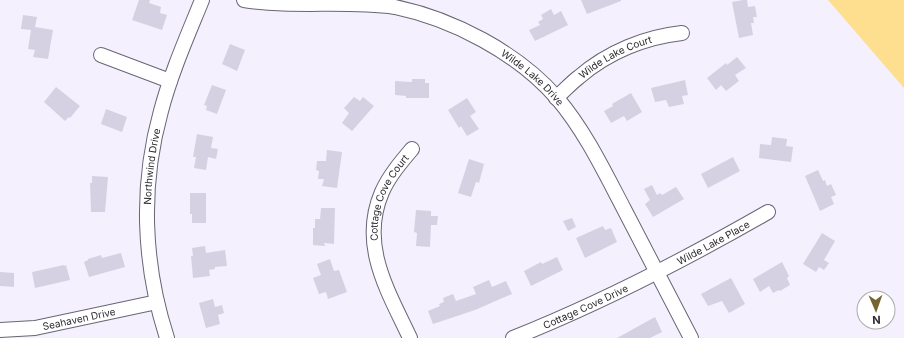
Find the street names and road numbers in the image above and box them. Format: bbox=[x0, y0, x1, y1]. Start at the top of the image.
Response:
street label: Wilde Lake Court bbox=[576, 33, 654, 81]
street label: Wilde Lake Drive bbox=[499, 47, 567, 108]
street label: Northwind Drive bbox=[141, 127, 162, 205]
street label: Cottage Cove Court bbox=[368, 151, 411, 241]
street label: Wilde Lake Place bbox=[675, 218, 752, 267]
street label: Cottage Cove Drive bbox=[541, 282, 630, 331]
street label: Seahaven Drive bbox=[41, 305, 117, 332]

